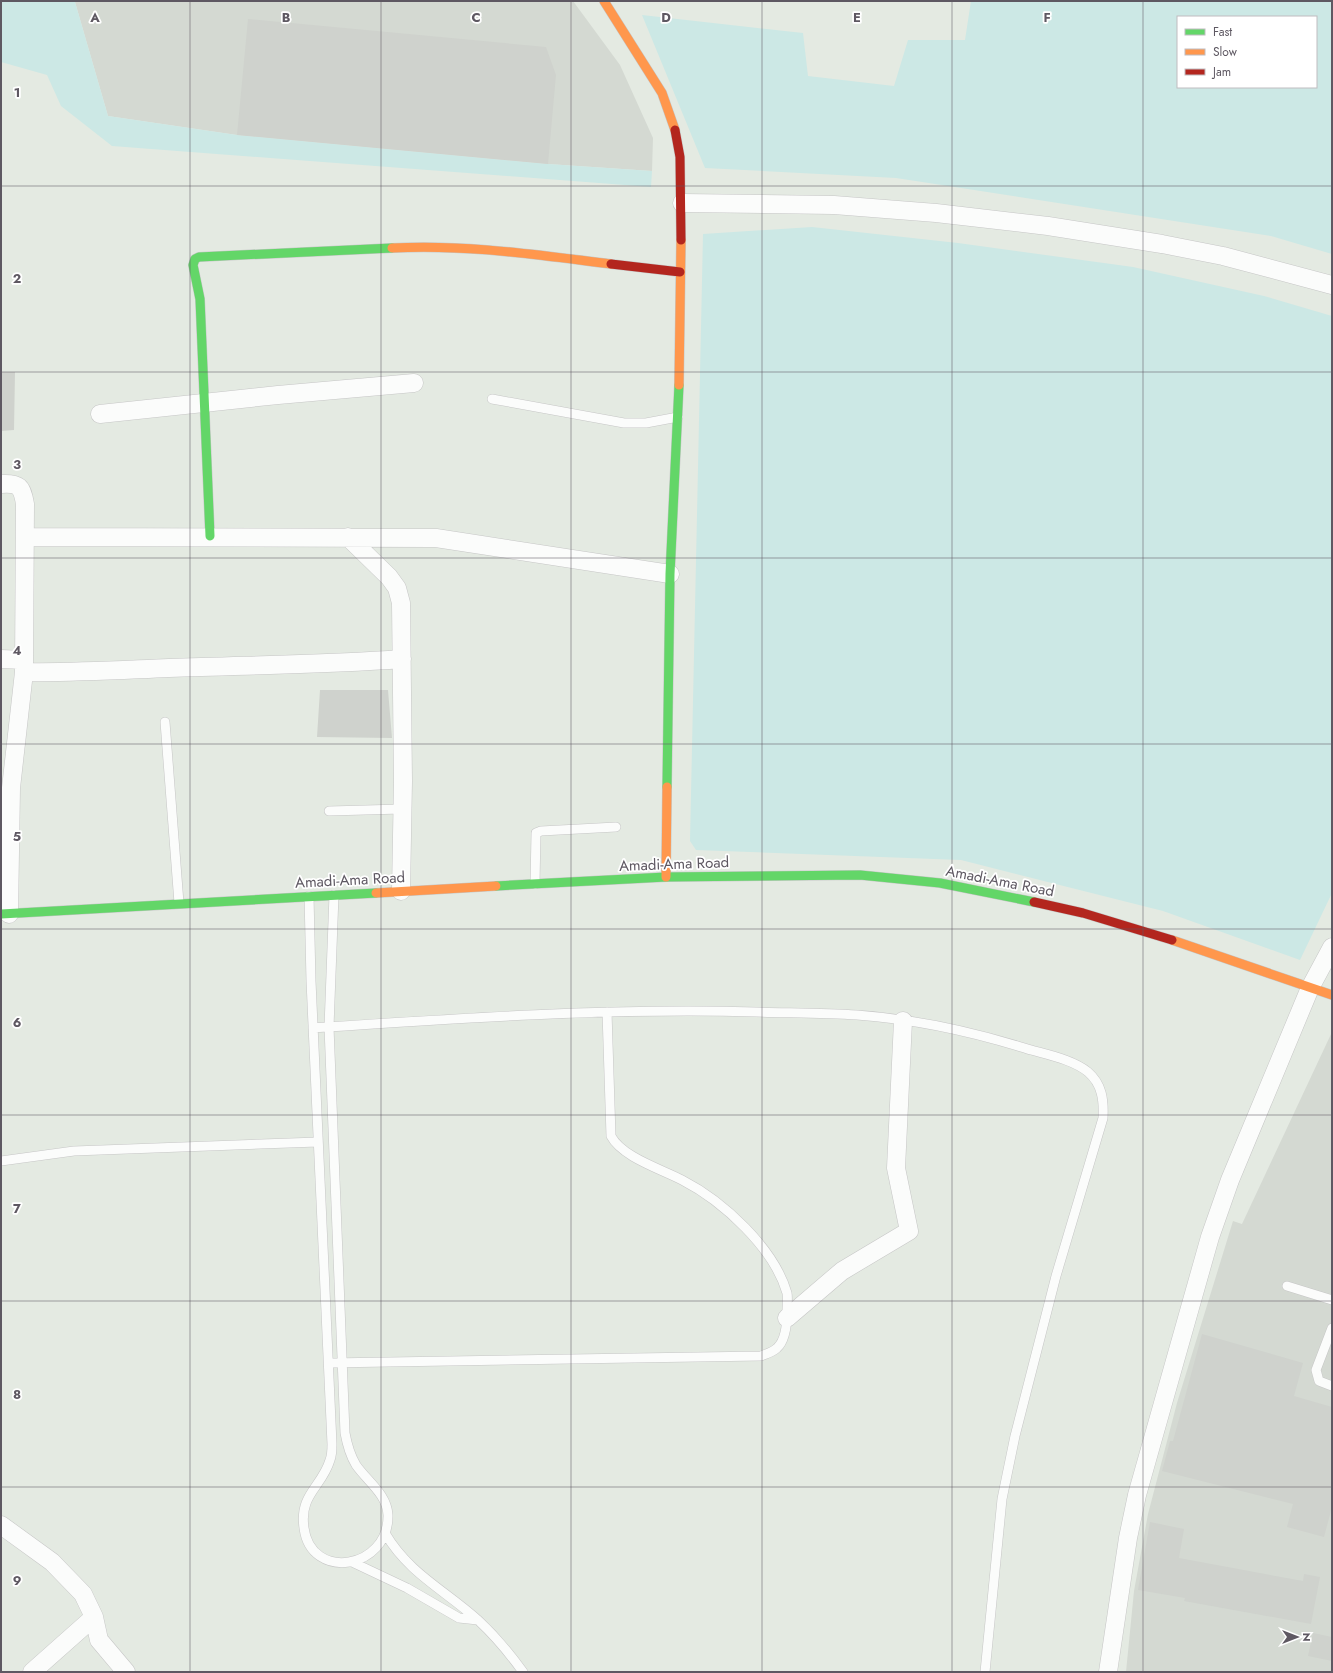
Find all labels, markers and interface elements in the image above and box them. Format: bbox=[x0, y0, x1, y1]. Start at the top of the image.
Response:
text: A bbox=[89, 8, 100, 27]
text: B bbox=[282, 8, 291, 27]
text: C bbox=[471, 8, 481, 27]
text: D bbox=[661, 8, 671, 27]
text: E bbox=[853, 8, 861, 27]
text: F bbox=[1043, 8, 1051, 27]
legend bbox=[1177, 16, 1317, 88]
text: Fast bbox=[1213, 23, 1232, 41]
text: Slow bbox=[1213, 43, 1238, 61]
text: Jam bbox=[1211, 63, 1231, 81]
text: 1 bbox=[14, 83, 20, 102]
text: 2 bbox=[13, 269, 21, 288]
text: 3 bbox=[13, 455, 21, 474]
text: 4 bbox=[12, 641, 22, 660]
text: 5 bbox=[13, 827, 21, 846]
street label: Amadi-Ama Road bbox=[619, 851, 729, 877]
street label: Amadi-Ama Road bbox=[944, 860, 1056, 902]
street label: Amadi-Ama Road bbox=[294, 866, 406, 894]
text: 6 bbox=[13, 1013, 22, 1032]
text: 7 bbox=[13, 1199, 21, 1218]
text: 8 bbox=[13, 1385, 21, 1404]
text: 9 bbox=[13, 1571, 22, 1590]
north arrow bbox=[1277, 1617, 1317, 1657]
text: N bbox=[1299, 1633, 1315, 1641]

